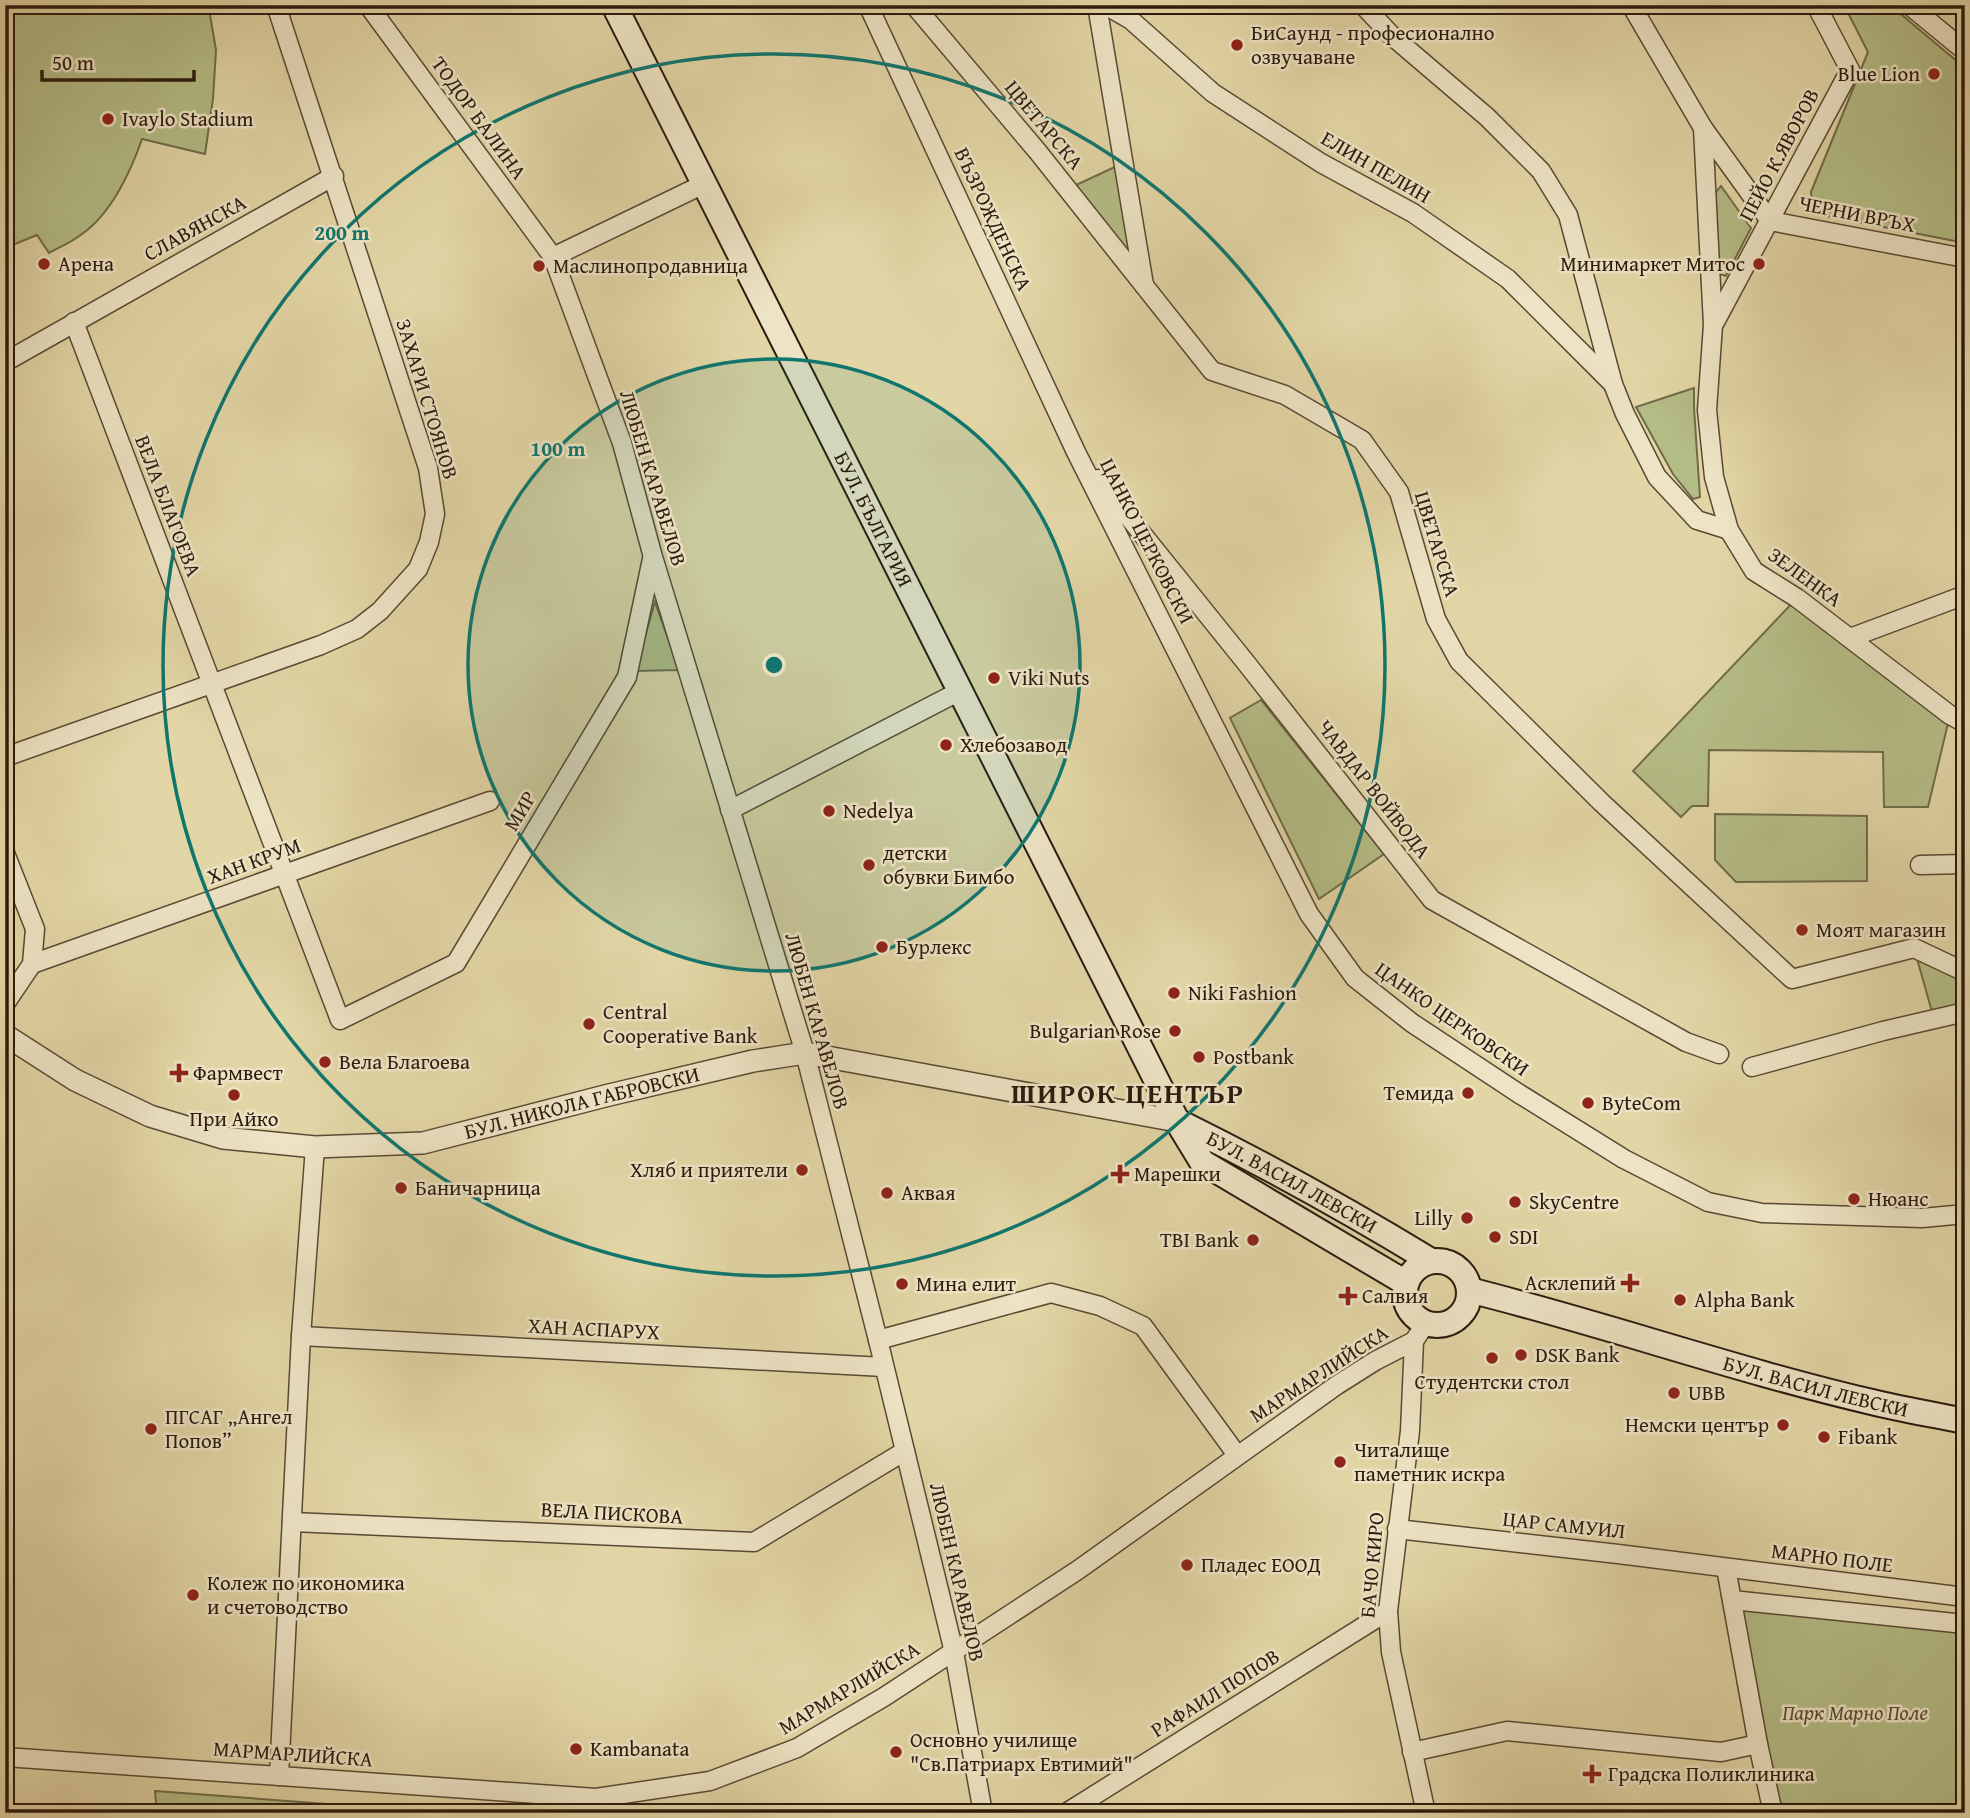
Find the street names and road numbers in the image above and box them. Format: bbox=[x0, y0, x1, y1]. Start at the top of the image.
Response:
street label: ТОДОР БАЛИНА bbox=[424, 50, 535, 186]
street label: ЦВЕТАРСКА bbox=[998, 73, 1091, 177]
street label: ПЕЙО К.ЯВОРОВ bbox=[1730, 83, 1827, 227]
street label: ЕЛИН ПЕЛИН bbox=[1316, 123, 1437, 211]
street label: ВЪЗРОЖДЕНСКА bbox=[947, 142, 1040, 296]
street label: СЛАВЯНСКА bbox=[138, 187, 252, 268]
street label: ЧЕРНИ ВРЪХ bbox=[1796, 187, 1918, 240]
street label: ЗАХАРИ СТОЯНОВ bbox=[388, 315, 467, 483]
street label: ЛЮБЕН КАРАВЕЛОВ bbox=[612, 386, 695, 570]
street label: ВЕЛА БЛАГОЕВА bbox=[127, 431, 210, 581]
street label: БУЛ. БЪЛГАРИЯ bbox=[827, 446, 921, 592]
street label: ЦАНКО ЦЕРКОВСКИ bbox=[1092, 453, 1203, 629]
street label: ЦВЕТАРСКА bbox=[1407, 487, 1468, 601]
street label: ЗЕЛЕНКА bbox=[1762, 539, 1849, 614]
street label: ЧАВДАР ВОЙВОДА bbox=[1310, 713, 1439, 865]
street label: МИР bbox=[495, 785, 544, 837]
street label: ХАН КРУМ bbox=[203, 829, 305, 892]
street label: ЛЮБЕН КАРАВЕЛОВ bbox=[777, 929, 858, 1113]
street label: ЦАНКО ЦЕРКОВСКИ bbox=[1369, 954, 1536, 1083]
street label: БУЛ. НИКОЛА ГАБРОВСКИ bbox=[461, 1058, 702, 1147]
street label: БУЛ. ВАСИЛ ЛЕВСКИ bbox=[1201, 1122, 1383, 1241]
street label: ХАН АСПАРУХ bbox=[527, 1310, 661, 1347]
street label: МАРМАРЛИЙСКА bbox=[1243, 1317, 1394, 1430]
street label: БУЛ. ВАСИЛ ЛЕВСКИ bbox=[1719, 1347, 1911, 1425]
street label: ЛЮБЕН КАРАВЕЛОВ bbox=[922, 1479, 993, 1664]
street label: ВЕЛА ПИСКОВА bbox=[540, 1493, 684, 1532]
street label: ЦАР САМУИЛ bbox=[1501, 1503, 1627, 1546]
street label: БАЧО КИРО bbox=[1351, 1511, 1392, 1619]
street label: МАРНО ПОЛЕ bbox=[1770, 1535, 1895, 1580]
street label: МАРМАРЛИЙСКА bbox=[772, 1633, 925, 1742]
street label: РАФАИЛ ПОПОВ bbox=[1144, 1640, 1285, 1745]
street label: МАРМАРЛИЙСКА bbox=[212, 1732, 374, 1775]

